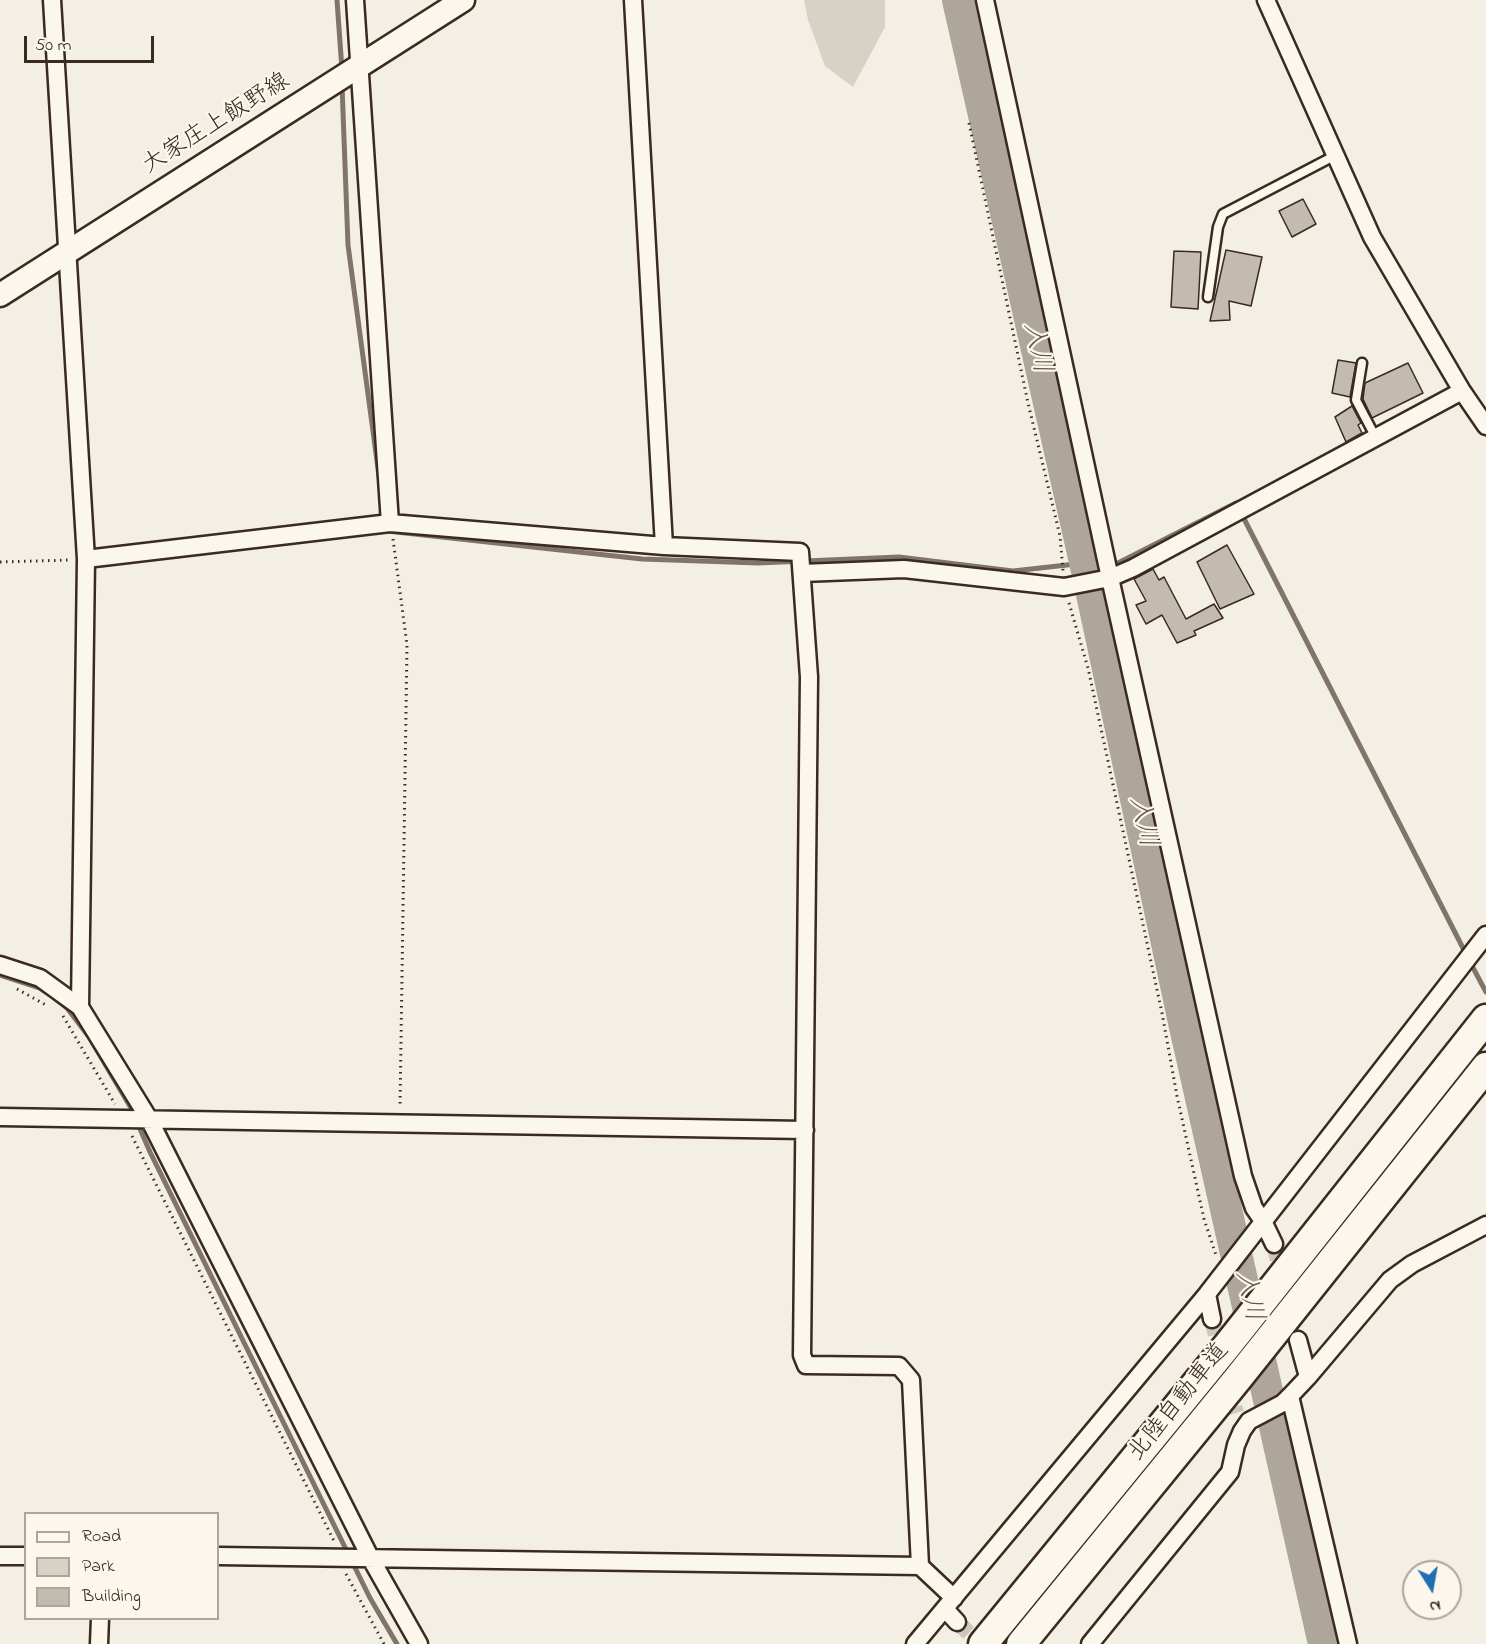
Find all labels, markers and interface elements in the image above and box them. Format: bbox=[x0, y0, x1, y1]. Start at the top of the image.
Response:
scale bar bbox=[27, 24, 158, 62]
text: 50 m bbox=[35, 33, 72, 59]
street label: 大家庄上飯野線 bbox=[138, 68, 296, 182]
water label: 入川 bbox=[1014, 319, 1056, 377]
water label: 入川 bbox=[1120, 793, 1162, 851]
water label: 入川 bbox=[1226, 1267, 1268, 1325]
street label: 北陸自動車道 bbox=[1123, 1338, 1237, 1468]
legend bbox=[24, 1512, 219, 1620]
text: Road bbox=[82, 1524, 121, 1550]
text: Park bbox=[82, 1554, 115, 1580]
north arrow bbox=[1402, 1560, 1462, 1620]
text: Building bbox=[82, 1584, 141, 1610]
text: N bbox=[1427, 1593, 1443, 1619]

